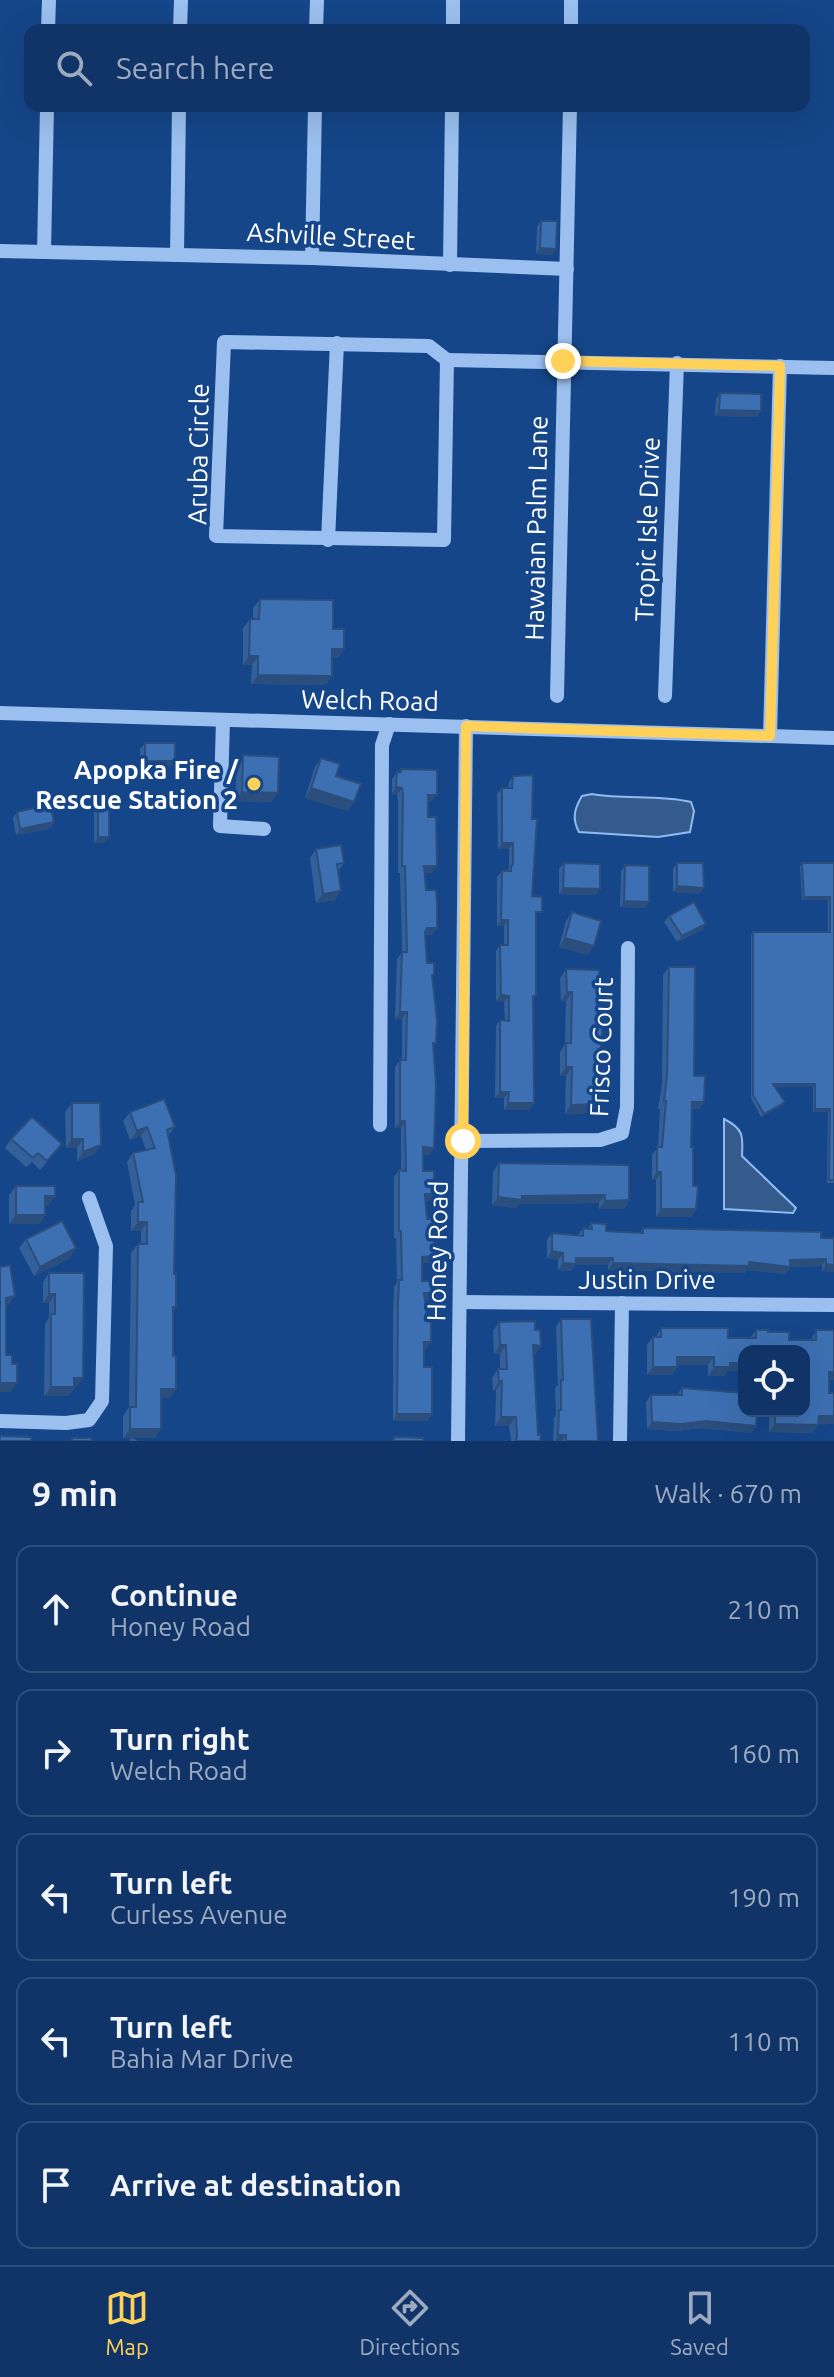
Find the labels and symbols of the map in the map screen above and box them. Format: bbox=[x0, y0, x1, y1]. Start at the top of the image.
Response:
street label: Ashville Street bbox=[246, 217, 416, 255]
route end bbox=[545, 343, 581, 379]
street label: Aruba Circle bbox=[182, 383, 214, 525]
street label: Hawaian Palm Lane bbox=[520, 415, 552, 641]
street label: Tropic Isle Drive bbox=[629, 436, 665, 622]
street label: Welch Road bbox=[301, 684, 439, 716]
place label: Apopka Fire / Rescue Station 2 bbox=[35, 755, 239, 814]
marker: Apopka Fire / Rescue Station 2 bbox=[245, 775, 263, 793]
street label: Frisco Court bbox=[584, 977, 618, 1117]
route start bbox=[445, 1123, 481, 1159]
street label: Honey Road bbox=[421, 1180, 453, 1322]
street label: Justin Drive bbox=[578, 1265, 716, 1294]

